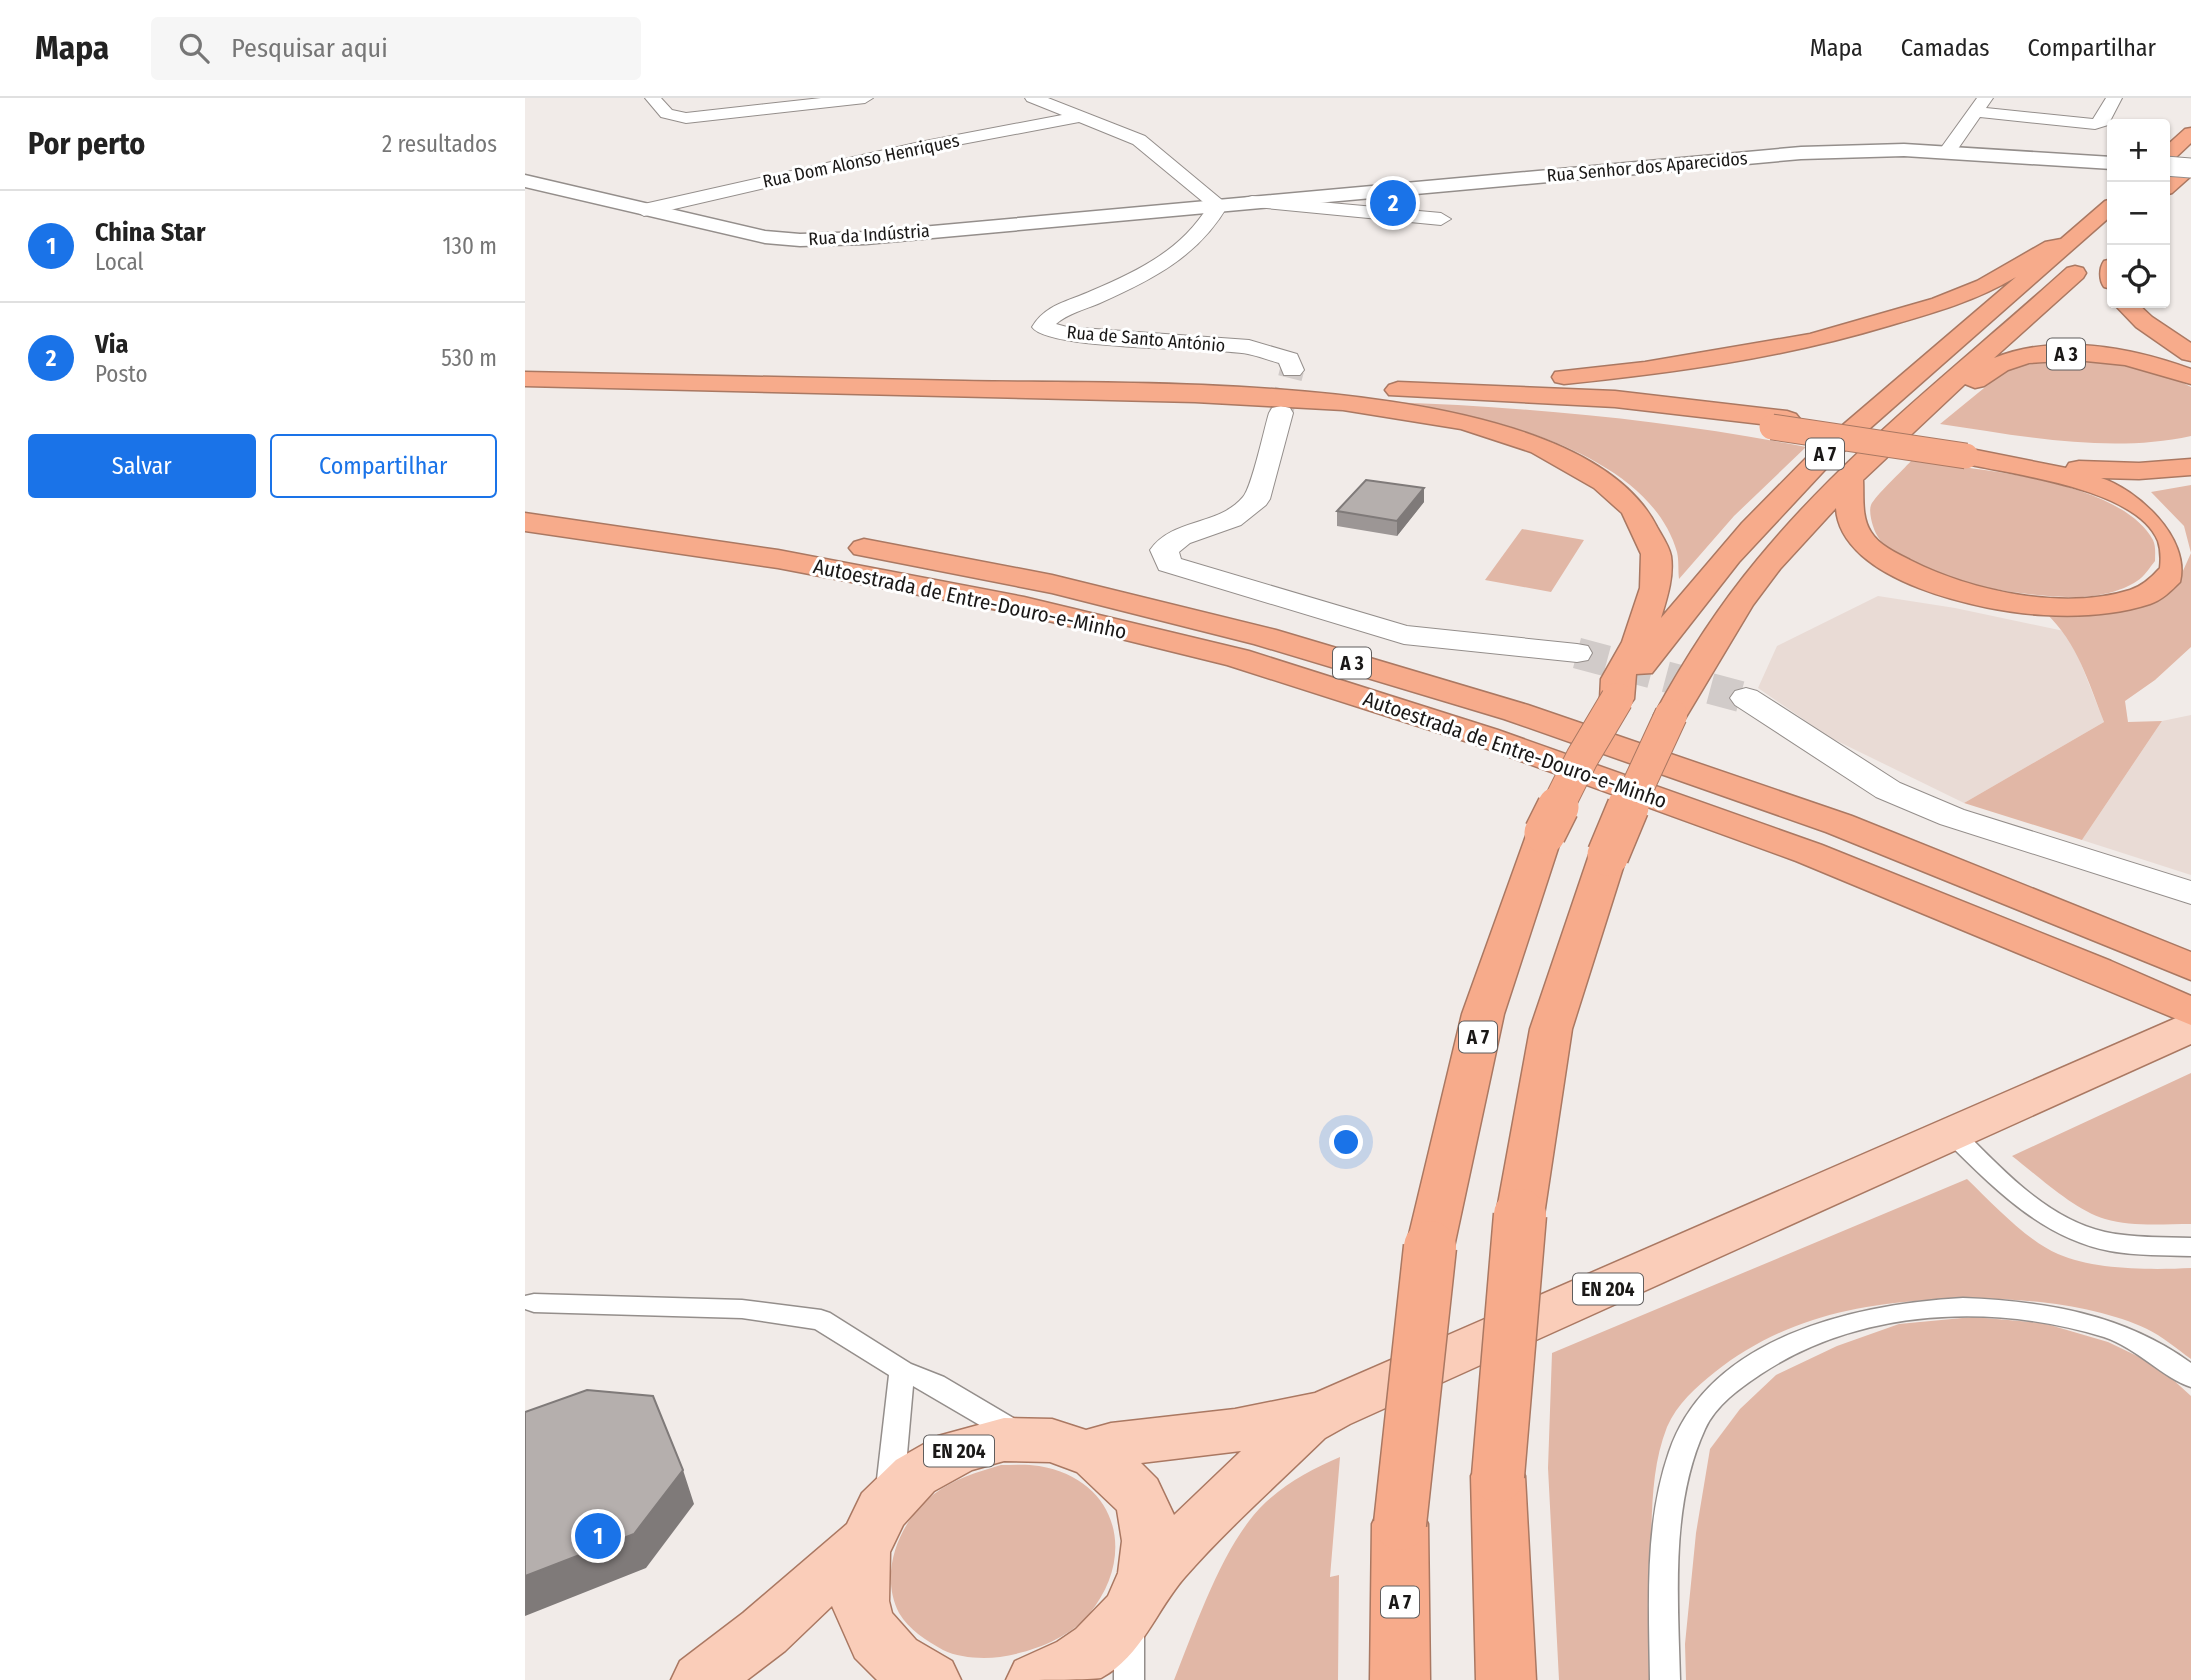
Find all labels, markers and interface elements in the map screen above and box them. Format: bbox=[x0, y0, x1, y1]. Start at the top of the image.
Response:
search box bbox=[151, 17, 641, 80]
text: Mapa bbox=[35, 28, 109, 68]
icon: search bbox=[175, 29, 213, 67]
text: Pesquisar aqui bbox=[231, 33, 388, 64]
text: Mapa bbox=[1810, 34, 1863, 62]
text: Camadas bbox=[1901, 34, 1990, 62]
text: Compartilhar bbox=[2028, 34, 2156, 62]
map controls bbox=[2107, 119, 2170, 308]
button: + bbox=[2107, 119, 2170, 182]
text: Por perto bbox=[28, 126, 145, 162]
street label: Rua Dom Alonso Henriques bbox=[761, 129, 962, 193]
text: 2 resultados bbox=[382, 130, 497, 158]
street label: Rua Senhor dos Aparecidos bbox=[1546, 147, 1749, 187]
pin: 2 bbox=[1370, 177, 1416, 229]
button: − bbox=[2107, 182, 2170, 245]
text: China Star bbox=[95, 217, 206, 248]
street label: Rua da Indústria bbox=[808, 220, 931, 250]
text: 1 bbox=[46, 232, 56, 260]
text: 130 m bbox=[443, 232, 497, 260]
button: locate bbox=[2107, 245, 2170, 308]
text: Local bbox=[95, 248, 144, 276]
street label: Rua de Santo António bbox=[1066, 321, 1226, 357]
text: Via bbox=[95, 329, 128, 360]
road number: A 3 bbox=[2047, 338, 2085, 370]
text: 2 bbox=[46, 344, 56, 372]
text: 530 m bbox=[441, 344, 497, 372]
text: Posto bbox=[95, 360, 148, 388]
button: Salvar bbox=[28, 434, 256, 498]
button: Compartilhar bbox=[270, 434, 497, 498]
road number: A 7 bbox=[1806, 438, 1844, 470]
street label: Autoestrada de Entre-Douro-e-Minho bbox=[811, 553, 1129, 645]
road number: A 3 bbox=[1333, 648, 1371, 678]
street label: Autoestrada de Entre-Douro-e-Minho bbox=[1360, 686, 1670, 814]
road number: A 7 bbox=[1459, 1021, 1497, 1052]
your location bbox=[1329, 1125, 1363, 1159]
road number: EN 204 bbox=[1573, 1274, 1643, 1304]
road number: EN 204 bbox=[924, 1436, 994, 1466]
pin: 1 bbox=[575, 1510, 621, 1562]
road number: A 7 bbox=[1381, 1586, 1419, 1618]

